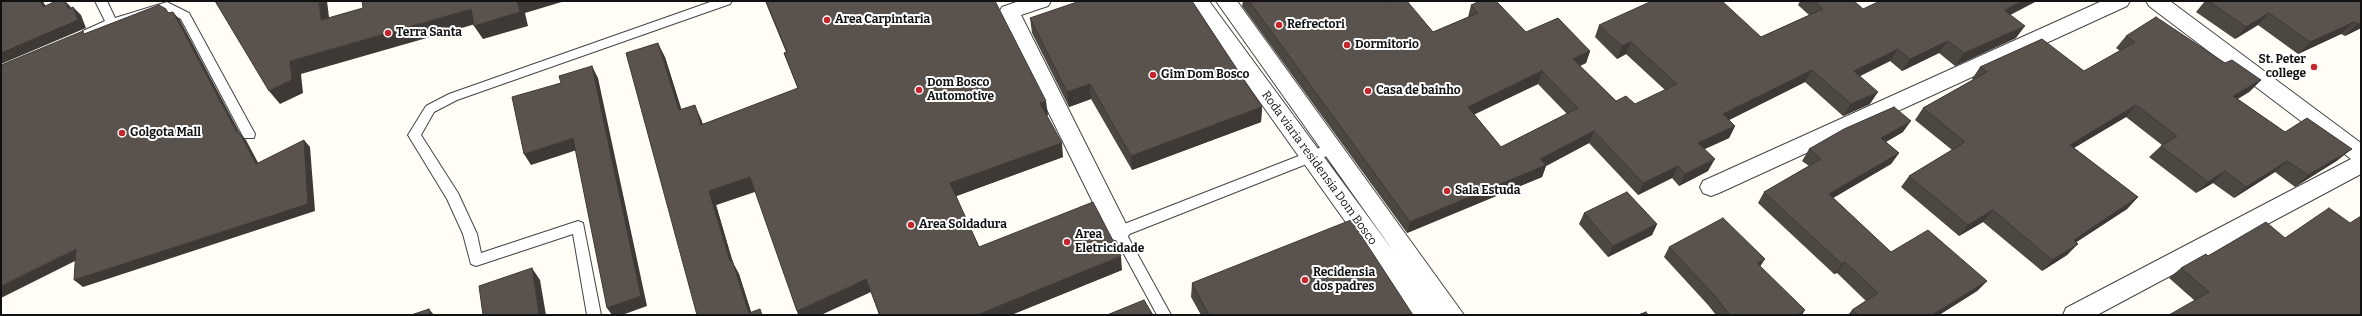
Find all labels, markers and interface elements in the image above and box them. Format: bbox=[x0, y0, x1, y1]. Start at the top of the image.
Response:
place label: Area Carpintaria bbox=[835, 13, 930, 27]
marker: Area Carpintaria bbox=[822, 15, 832, 25]
place label: Refrectori bbox=[1287, 18, 1345, 32]
marker: Refrectori bbox=[1274, 20, 1284, 30]
place label: Terra Santa bbox=[396, 26, 462, 40]
marker: Terra Santa bbox=[383, 28, 393, 38]
place label: Dormitorio bbox=[1355, 38, 1419, 52]
marker: Dormitorio bbox=[1342, 40, 1352, 50]
place label: St. Peter college bbox=[2259, 53, 2306, 81]
marker: St. Peter college bbox=[2309, 62, 2319, 72]
place label: Gim Dom Bosco bbox=[1161, 68, 1249, 82]
marker: Gim Dom Bosco bbox=[1148, 70, 1158, 80]
place label: Dom Bosco Automotive bbox=[927, 76, 994, 104]
place label: Casa de bainho bbox=[1376, 84, 1461, 98]
marker: Dom Bosco Automotive bbox=[914, 85, 924, 95]
marker: Casa de bainho bbox=[1363, 86, 1373, 96]
street label: Roda viaria residensia Dom Bosco bbox=[1258, 88, 1380, 248]
place label: Golgota Mall bbox=[130, 126, 201, 140]
marker: Golgota Mall bbox=[117, 128, 127, 138]
place label: Sala Estuda bbox=[1455, 184, 1521, 198]
marker: Sala Estuda bbox=[1442, 186, 1452, 196]
place label: Area Soldadura bbox=[919, 218, 1007, 232]
marker: Area Soldadura bbox=[906, 220, 916, 230]
place label: Area Eletricidade bbox=[1075, 228, 1144, 256]
marker: Area Eletricidade bbox=[1062, 237, 1072, 247]
place label: Recidensia dos padres bbox=[1313, 266, 1375, 294]
marker: Recidensia dos padres bbox=[1300, 275, 1310, 285]

